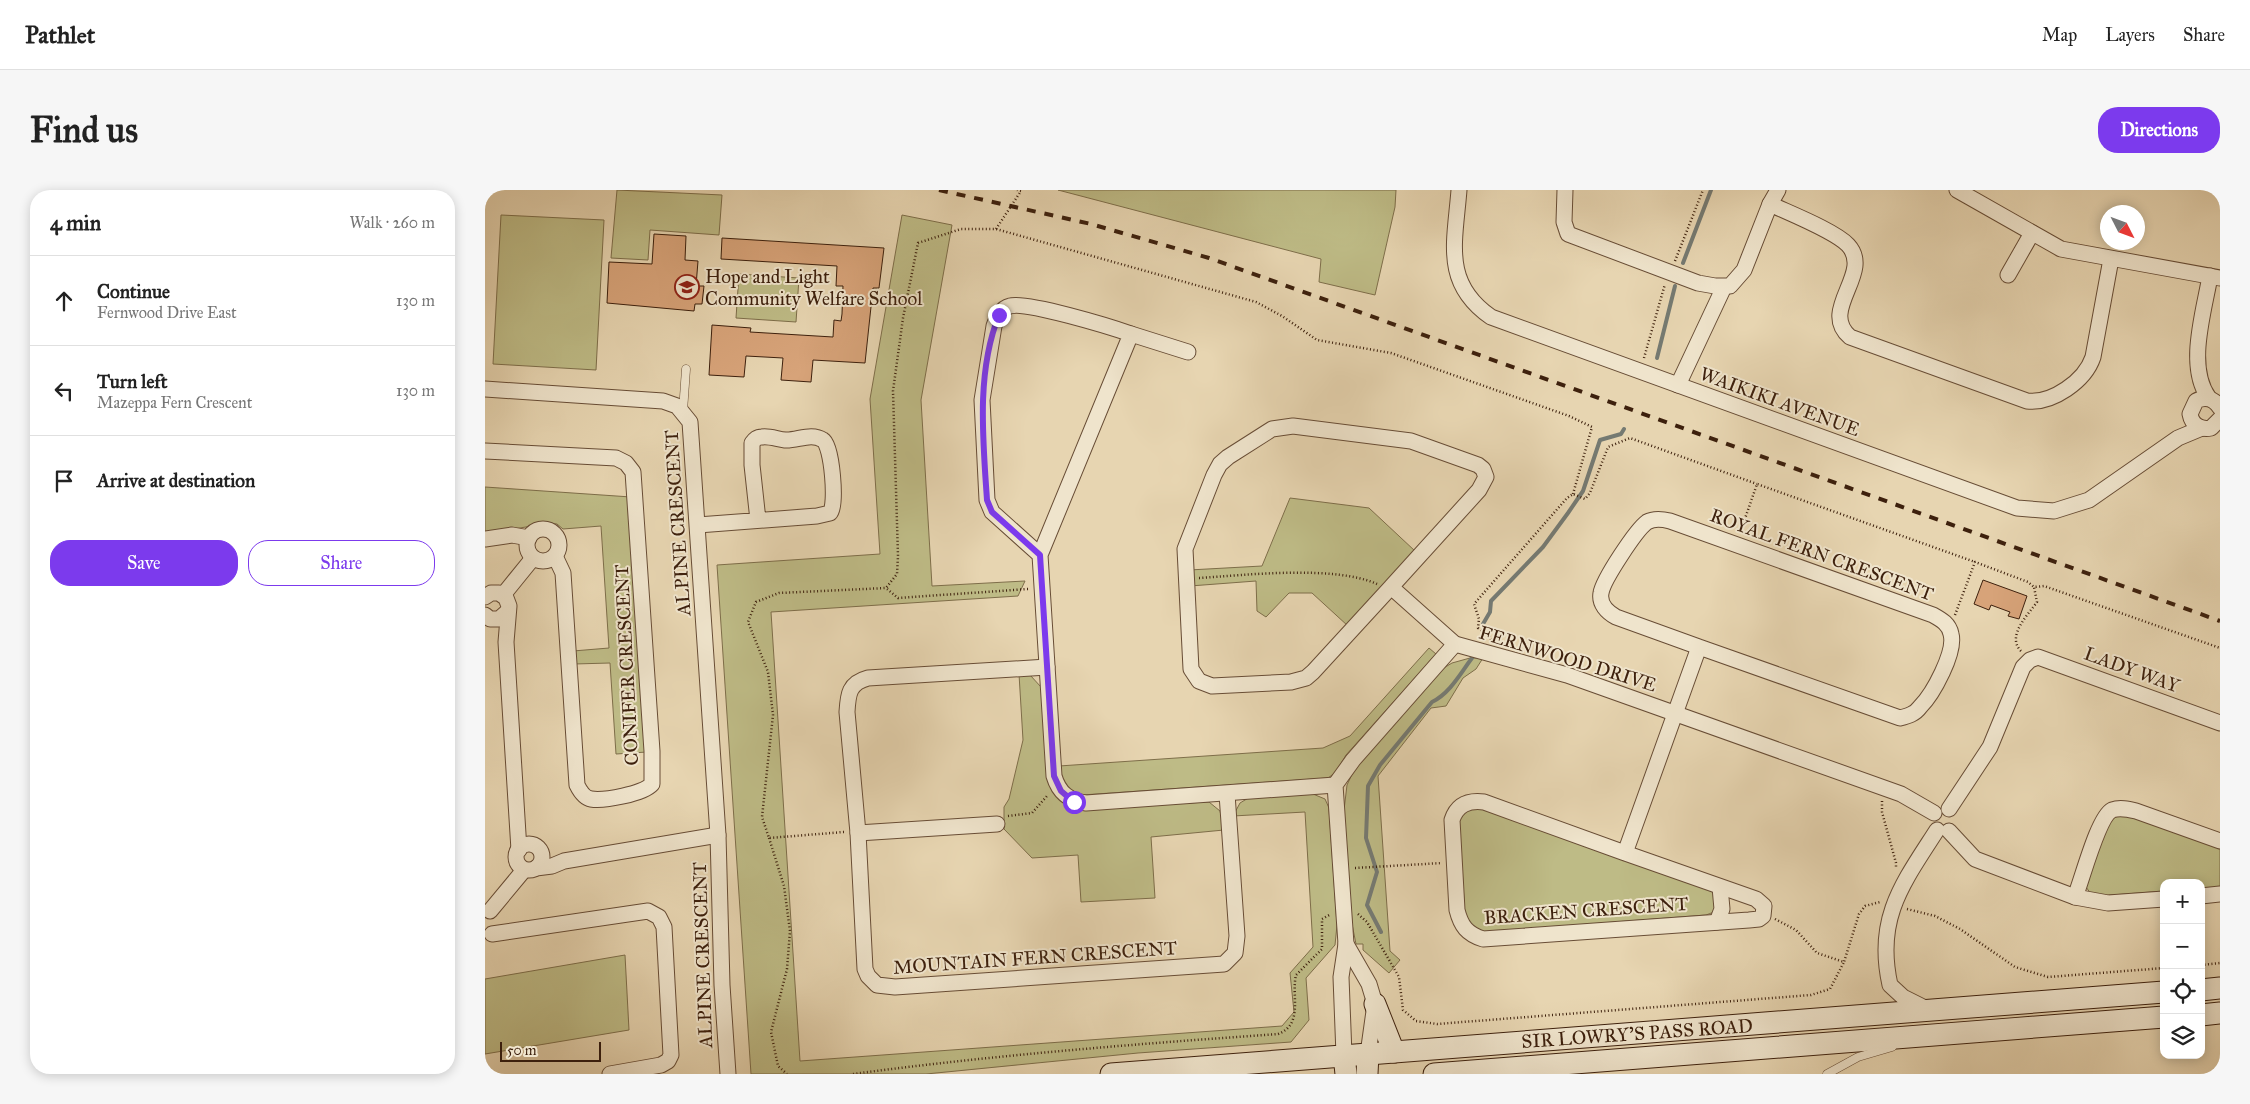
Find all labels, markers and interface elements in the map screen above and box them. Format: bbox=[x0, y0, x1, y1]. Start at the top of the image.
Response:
text: Pathlet bbox=[25, 20, 95, 50]
text: Map bbox=[2042, 24, 2077, 46]
text: Layers bbox=[2105, 24, 2155, 46]
text: Share bbox=[2183, 24, 2225, 46]
button: Directions bbox=[2098, 107, 2220, 153]
text: Find us bbox=[30, 109, 138, 152]
north arrow bbox=[2100, 205, 2145, 250]
text: 4 min bbox=[50, 210, 101, 236]
text: Walk · 260 m bbox=[349, 213, 435, 232]
place label: Hope and Light Community Welfare School bbox=[705, 265, 923, 310]
school or university icon: Hope and Light Community Welfare School bbox=[674, 274, 700, 300]
text: Continue bbox=[97, 280, 170, 303]
icon: ahead bbox=[50, 287, 78, 315]
text: 130 m bbox=[396, 291, 435, 310]
text: Fernwood Drive East bbox=[97, 303, 237, 322]
route end bbox=[988, 304, 1011, 327]
street label: WAIKIKI AVENUE bbox=[1697, 362, 1863, 441]
text: Turn left bbox=[97, 370, 167, 393]
icon: left bbox=[50, 377, 78, 405]
text: 130 m bbox=[396, 381, 435, 400]
text: Mazeppa Fern Crescent bbox=[97, 393, 252, 412]
street label: ALPINE CRESCENT bbox=[660, 429, 696, 618]
icon: arrive bbox=[50, 467, 78, 495]
text: Arrive at destination bbox=[97, 469, 255, 492]
street label: ROYAL FERN CRESCENT bbox=[1707, 503, 1937, 606]
button: Save bbox=[50, 540, 238, 586]
button: Share bbox=[248, 540, 435, 586]
street label: CONIFER CRESCENT bbox=[610, 564, 643, 766]
street label: FERNWOOD DRIVE bbox=[1476, 621, 1660, 697]
street label: LADY WAY bbox=[2081, 642, 2184, 698]
route start bbox=[1063, 791, 1086, 814]
street label: ALPINE CRESCENT bbox=[688, 862, 717, 1049]
map controls bbox=[2160, 879, 2205, 1059]
button: + bbox=[2160, 879, 2205, 924]
street label: BRACKEN CRESCENT bbox=[1483, 892, 1689, 929]
button: − bbox=[2160, 924, 2205, 969]
street label: MOUNTAIN FERN CRESCENT bbox=[892, 936, 1178, 979]
button: locate bbox=[2160, 969, 2205, 1014]
street label: SIR LOWRY'S PASS ROAD bbox=[1520, 1014, 1754, 1053]
button: layers bbox=[2160, 1014, 2205, 1059]
scale bar bbox=[500, 1039, 601, 1062]
text: 50 m bbox=[507, 1042, 536, 1059]

